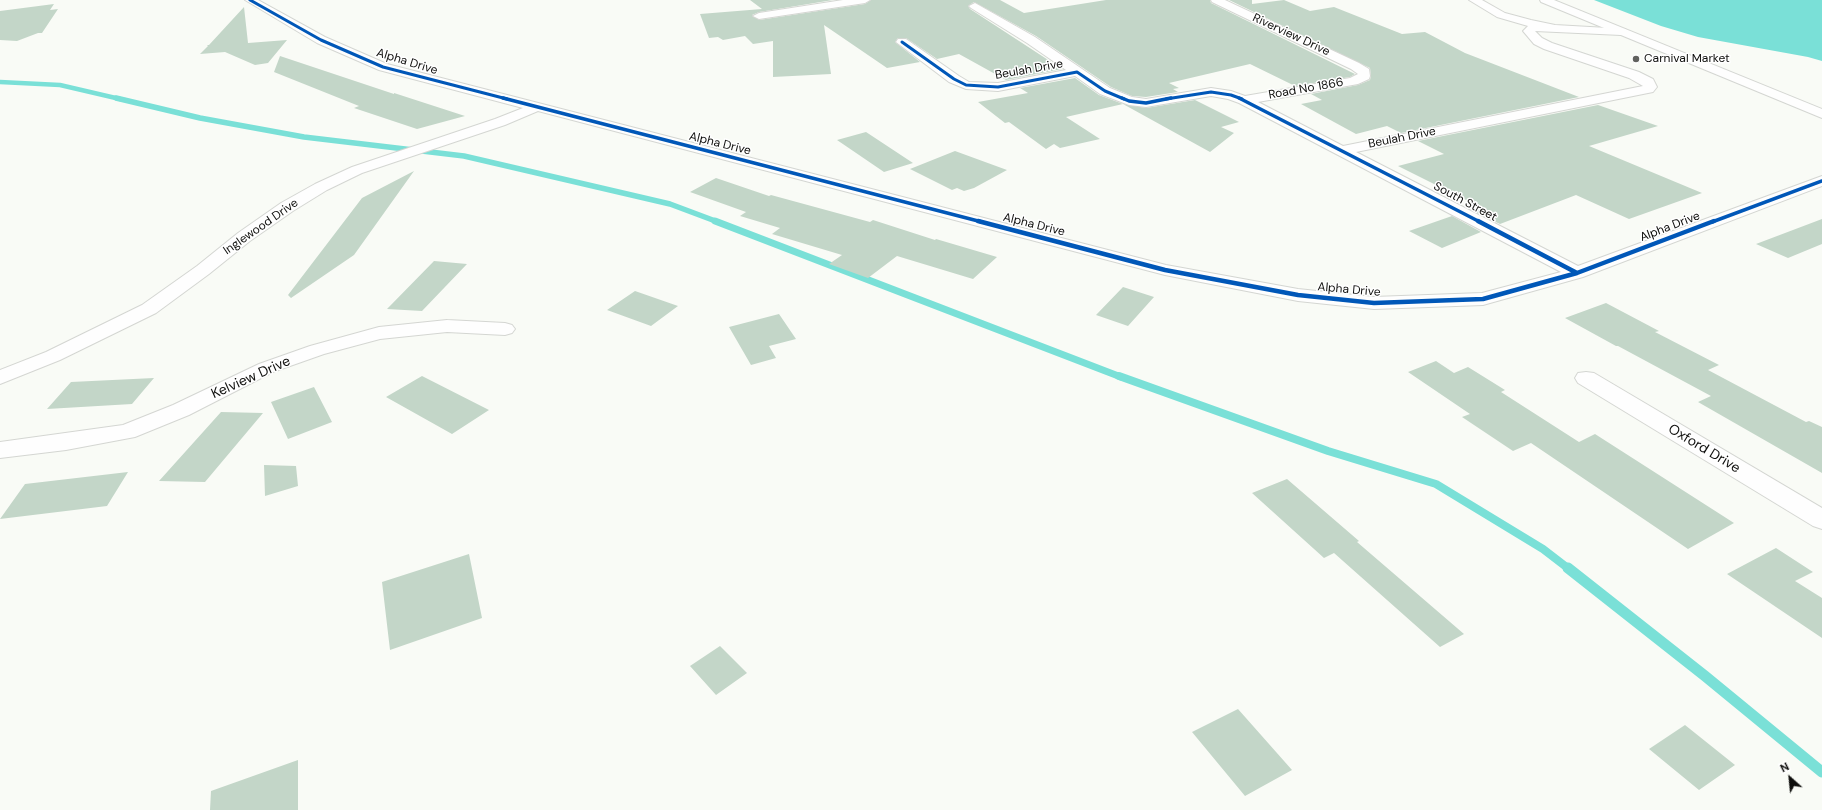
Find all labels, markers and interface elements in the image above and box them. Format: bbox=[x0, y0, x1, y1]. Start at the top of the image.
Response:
street label: Riverview Drive bbox=[1250, 11, 1332, 59]
street label: Alpha Drive bbox=[375, 46, 439, 78]
place label: Carnival Market bbox=[1644, 52, 1730, 66]
marker: Carnival Market bbox=[1631, 54, 1641, 64]
street label: Beulah Drive bbox=[994, 57, 1064, 83]
street label: Road No 1866 bbox=[1267, 75, 1345, 103]
street label: Beulah Drive bbox=[1367, 124, 1437, 152]
street label: Alpha Drive bbox=[688, 129, 752, 159]
street label: South Street bbox=[1431, 179, 1499, 225]
street label: Inglewood Drive bbox=[221, 196, 301, 258]
street label: Alpha Drive bbox=[1638, 209, 1702, 245]
street label: Alpha Drive bbox=[1002, 210, 1066, 240]
street label: Alpha Drive bbox=[1317, 280, 1381, 300]
street label: Kelview Drive bbox=[209, 353, 293, 403]
street label: Oxford Drive bbox=[1665, 421, 1743, 477]
north arrow bbox=[1770, 758, 1810, 798]
text: N bbox=[1778, 759, 1791, 775]

